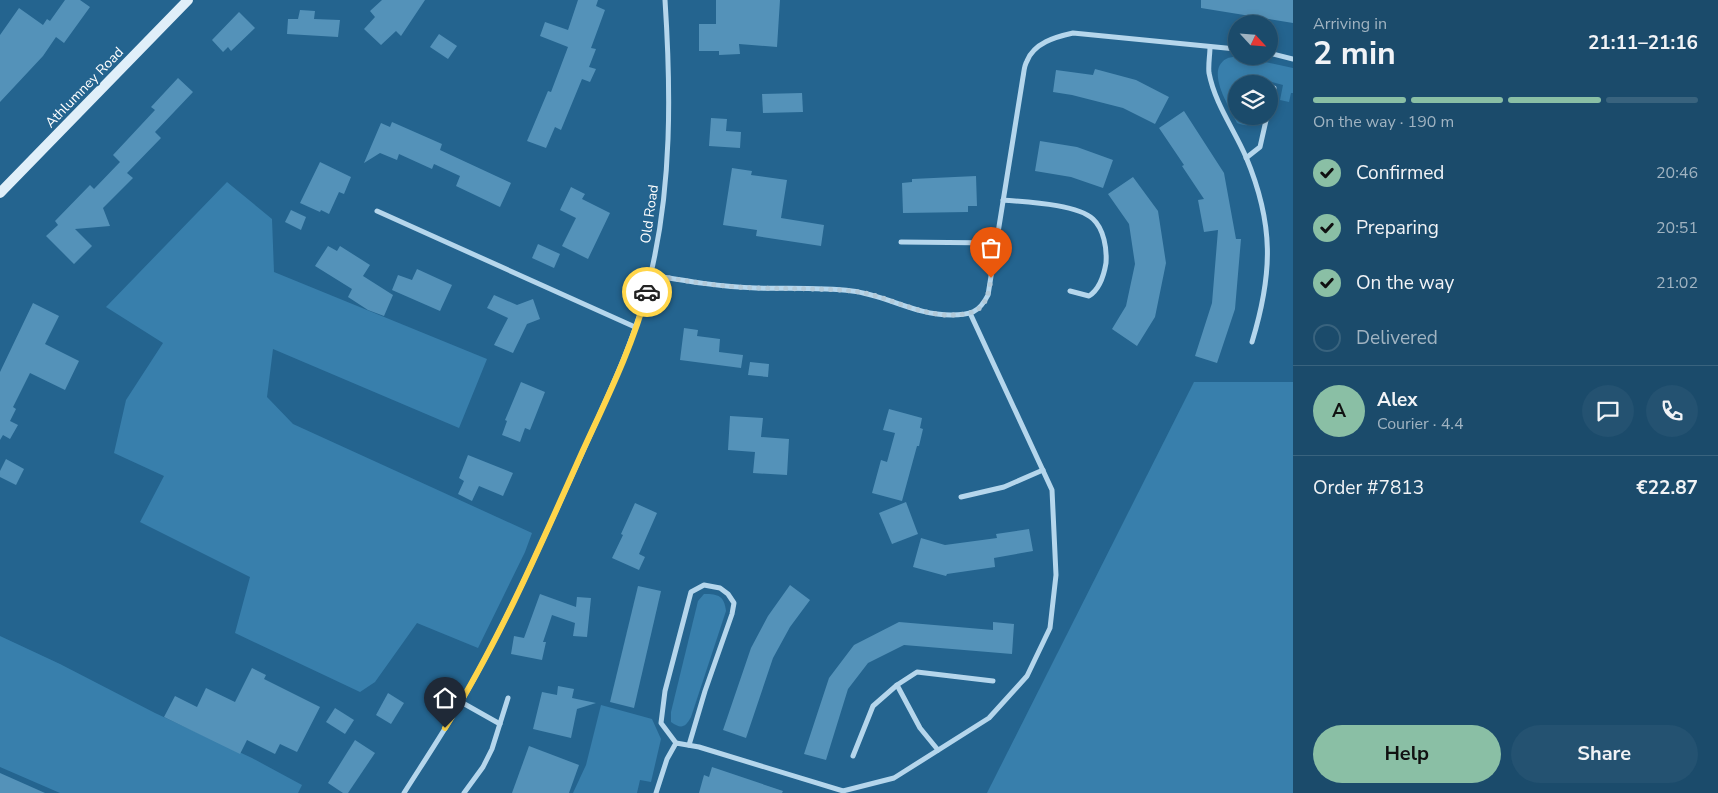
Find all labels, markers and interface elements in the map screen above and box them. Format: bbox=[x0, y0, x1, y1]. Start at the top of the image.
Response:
text: Arriving in bbox=[1313, 13, 1387, 35]
north arrow bbox=[1228, 15, 1278, 65]
map controls bbox=[1228, 15, 1278, 125]
text: 21:11–21:16 bbox=[1588, 30, 1698, 56]
text: 2 min bbox=[1313, 32, 1396, 75]
street label: Athlumney Road bbox=[41, 43, 128, 132]
button: layers bbox=[1228, 75, 1278, 125]
text: On the way · 190 m bbox=[1313, 111, 1454, 133]
icon: check bbox=[1313, 159, 1341, 187]
text: Confirmed bbox=[1356, 160, 1444, 186]
text: 20:46 bbox=[1656, 162, 1698, 184]
street label: Old Road bbox=[636, 183, 663, 245]
icon: check bbox=[1313, 214, 1341, 242]
text: Preparing bbox=[1356, 215, 1439, 241]
text: 20:51 bbox=[1656, 217, 1698, 239]
pin bbox=[970, 227, 1012, 278]
icon: bag bbox=[977, 234, 1005, 262]
courier bbox=[622, 267, 672, 317]
icon: check bbox=[1313, 269, 1341, 297]
text: On the way bbox=[1356, 270, 1454, 296]
text: 21:02 bbox=[1656, 272, 1698, 294]
icon: car bbox=[633, 278, 661, 306]
text: Delivered bbox=[1356, 325, 1438, 351]
button: chat bbox=[1582, 385, 1634, 437]
button: phone bbox=[1646, 385, 1698, 437]
text: Alex bbox=[1377, 387, 1418, 413]
text: A bbox=[1332, 398, 1346, 424]
text: Courier · 4.4 bbox=[1377, 413, 1463, 435]
text: Order #7813 bbox=[1313, 475, 1424, 501]
text: €22.87 bbox=[1636, 475, 1698, 501]
pin bbox=[424, 677, 466, 728]
icon: home bbox=[431, 684, 459, 712]
button: Help bbox=[1313, 725, 1501, 783]
button: Share bbox=[1511, 725, 1698, 783]

